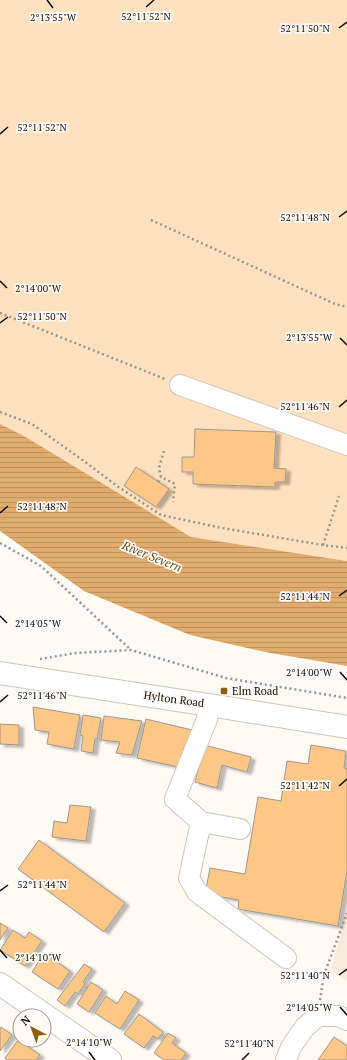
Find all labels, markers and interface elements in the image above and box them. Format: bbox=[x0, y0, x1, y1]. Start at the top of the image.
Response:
text: 52°11'52"N bbox=[121, 10, 171, 23]
text: 2°13'55"W bbox=[30, 11, 77, 24]
text: 52°11'50"N bbox=[280, 22, 330, 35]
text: 52°11'52"N bbox=[17, 121, 67, 134]
text: 52°11'48"N bbox=[280, 211, 330, 224]
text: 2°14'00"W bbox=[15, 282, 62, 295]
text: 52°11'50"N bbox=[17, 310, 67, 323]
text: 2°13'55"W bbox=[286, 331, 333, 344]
text: 52°11'46"N bbox=[280, 400, 330, 413]
text: 52°11'48"N bbox=[17, 500, 67, 513]
water label: River Severn bbox=[119, 537, 184, 575]
text: 52°11'44"N bbox=[280, 590, 330, 603]
text: 2°14'05"W bbox=[15, 617, 62, 630]
text: 2°14'00"W bbox=[286, 666, 333, 679]
place label: Elm Road bbox=[232, 684, 278, 698]
marker: Elm Road bbox=[219, 686, 229, 696]
street label: Hylton Road bbox=[143, 688, 205, 710]
text: 52°11'46"N bbox=[17, 689, 67, 702]
text: 52°11'42"N bbox=[280, 779, 330, 792]
text: 52°11'44"N bbox=[17, 878, 67, 891]
text: 2°14'10"W bbox=[15, 951, 62, 964]
text: 52°11'40"N bbox=[280, 969, 330, 982]
text: 2°14'05"W bbox=[286, 1001, 333, 1014]
north arrow bbox=[12, 1008, 52, 1048]
text: N bbox=[18, 1012, 34, 1028]
text: 2°14'10"W bbox=[66, 1036, 113, 1049]
text: 52°11'40"N bbox=[224, 1037, 274, 1050]

